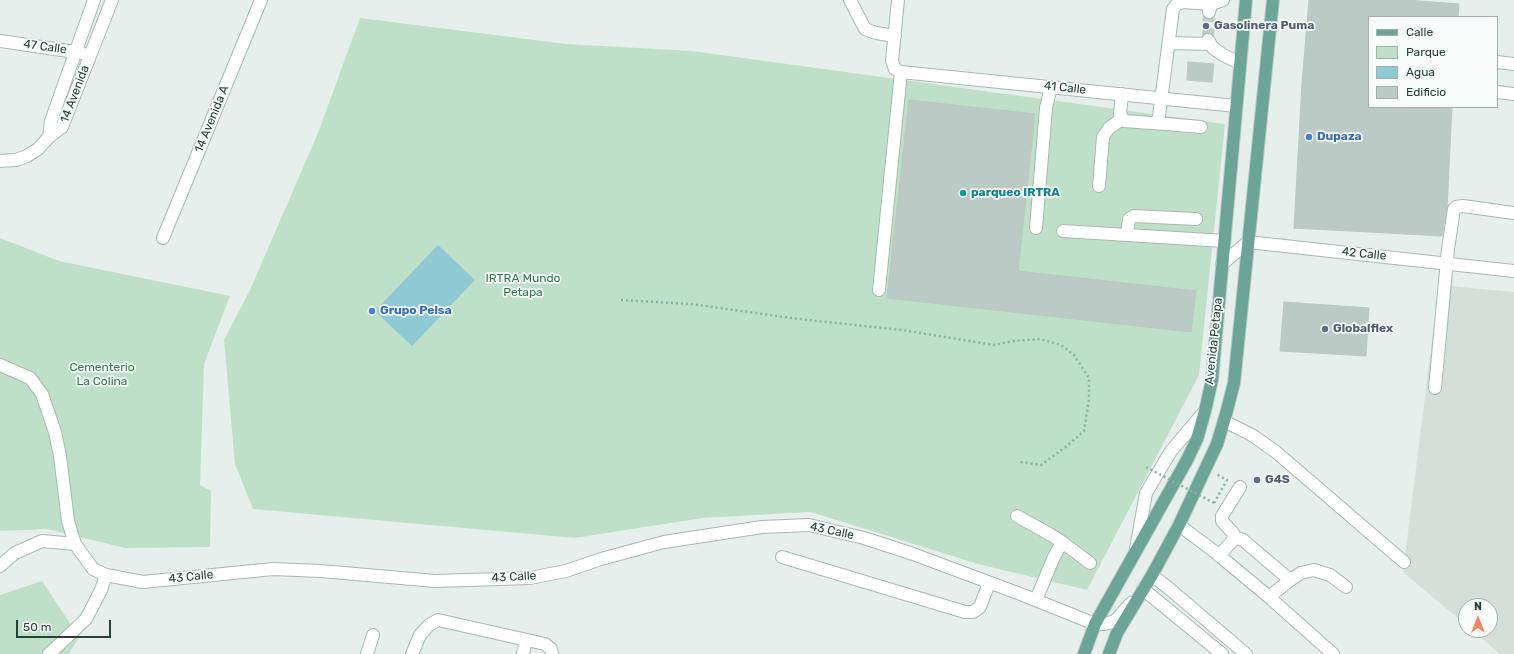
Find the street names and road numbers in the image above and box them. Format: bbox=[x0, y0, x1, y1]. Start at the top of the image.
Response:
street label: 47 Calle bbox=[22, 37, 68, 57]
street label: 14 Avenida bbox=[57, 63, 93, 125]
street label: 41 Calle bbox=[1043, 79, 1087, 97]
street label: 14 Avenida A bbox=[192, 83, 232, 155]
street label: 42 Calle bbox=[1341, 245, 1387, 263]
street label: Avenida Petapa bbox=[1202, 297, 1226, 385]
street label: 43 Calle bbox=[809, 519, 855, 543]
street label: 43 Calle bbox=[168, 567, 214, 587]
street label: 43 Calle bbox=[491, 569, 537, 585]

